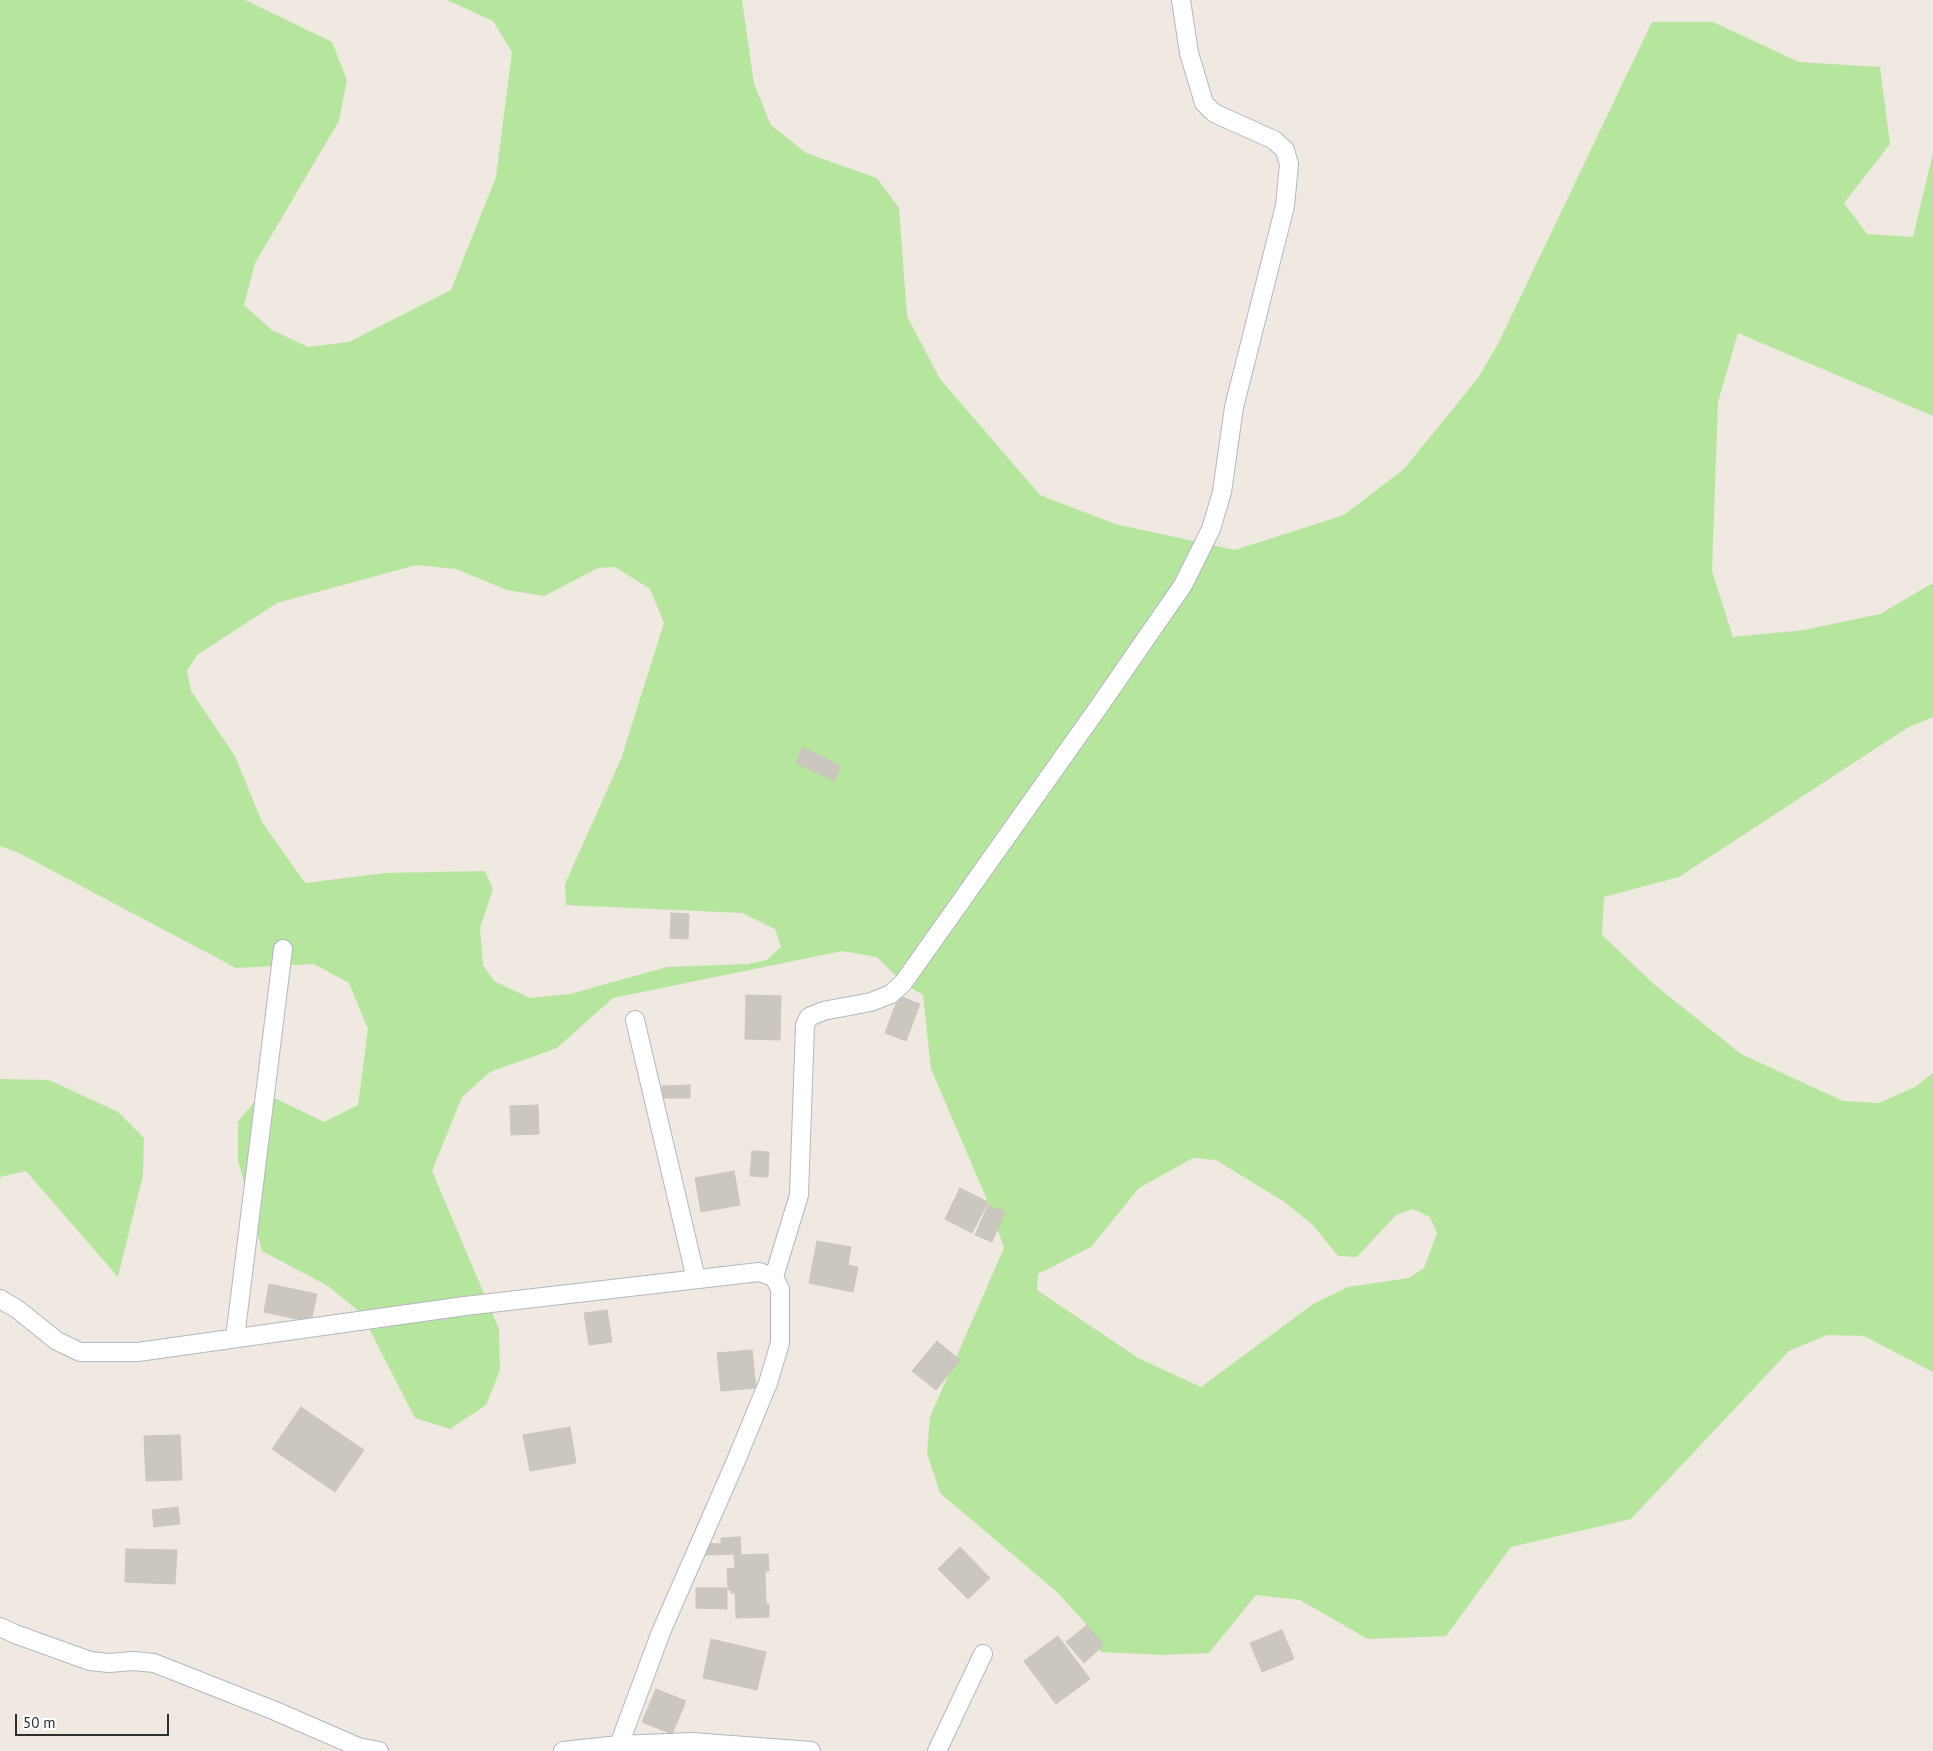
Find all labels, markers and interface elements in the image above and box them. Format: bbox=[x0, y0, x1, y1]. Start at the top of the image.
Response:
scale bar bbox=[18, 1704, 171, 1736]
text: 50 m bbox=[23, 1713, 56, 1732]

